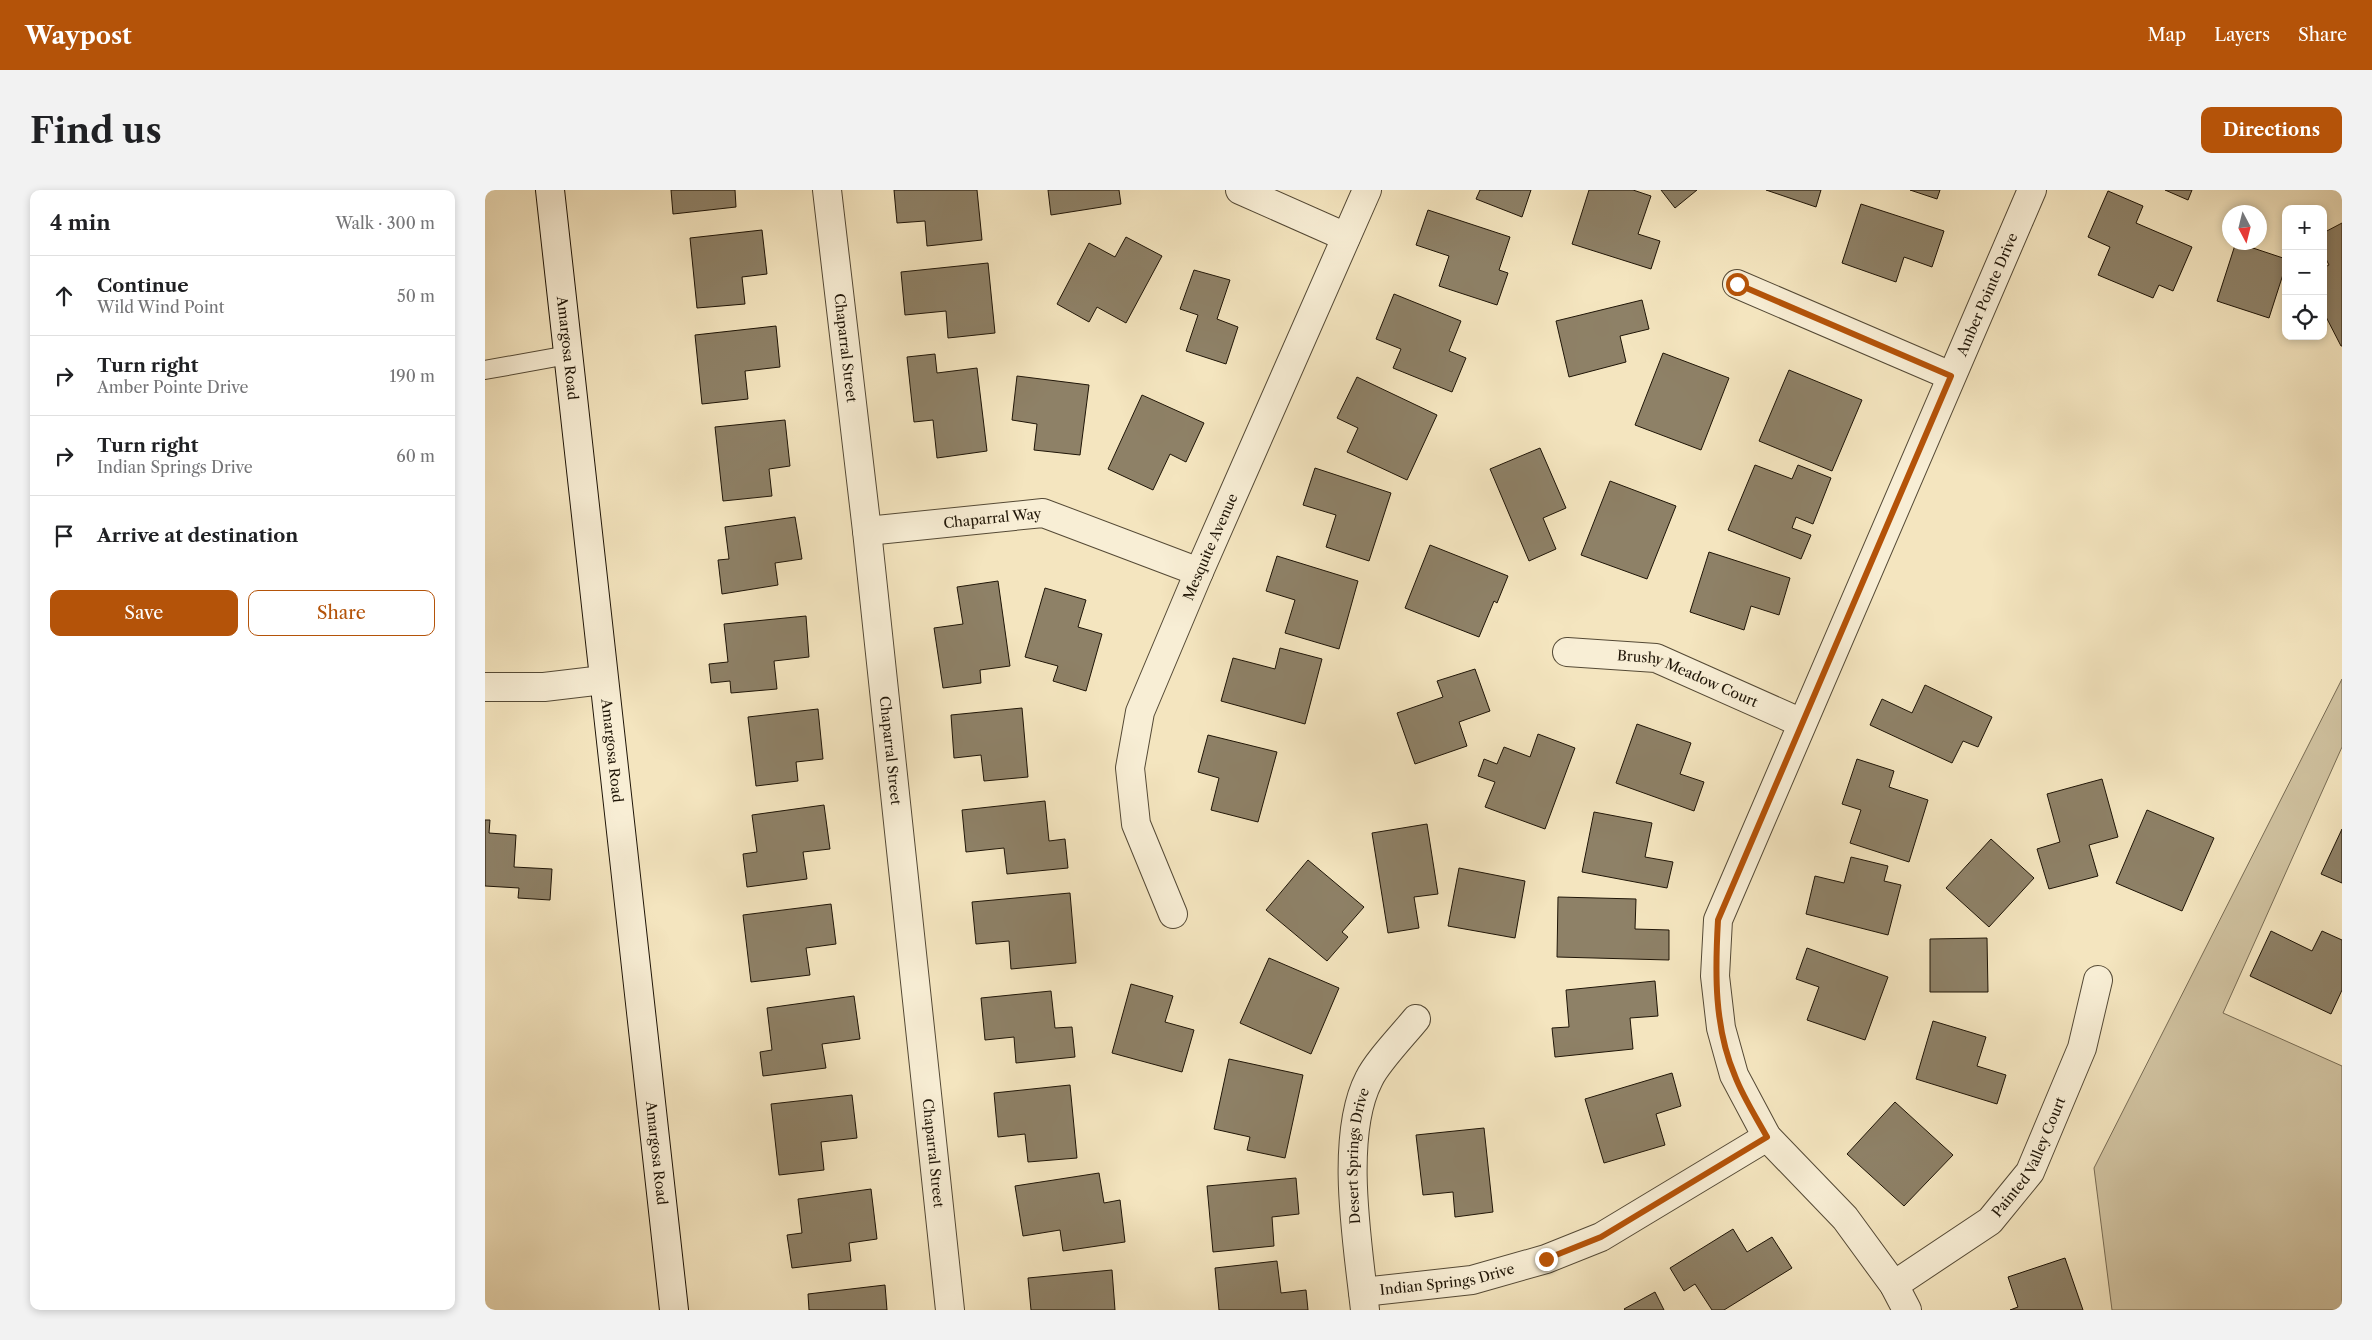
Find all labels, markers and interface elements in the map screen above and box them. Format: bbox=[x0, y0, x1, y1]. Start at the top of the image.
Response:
text: Waypost bbox=[25, 21, 132, 50]
text: Map bbox=[2148, 24, 2186, 46]
text: Layers bbox=[2214, 24, 2270, 46]
text: Share bbox=[2298, 24, 2347, 46]
button: Directions bbox=[2201, 107, 2342, 153]
text: Find us bbox=[30, 109, 162, 152]
north arrow bbox=[2222, 205, 2267, 250]
map controls bbox=[2282, 205, 2327, 340]
button: + bbox=[2282, 205, 2327, 250]
text: 4 min bbox=[50, 210, 111, 235]
text: Walk · 300 m bbox=[336, 213, 435, 233]
street label: Amber Pointe Drive bbox=[1952, 230, 2022, 360]
button: − bbox=[2282, 250, 2327, 295]
route start bbox=[1726, 273, 1749, 296]
text: Continue bbox=[97, 274, 189, 297]
icon: ahead bbox=[50, 282, 78, 310]
text: 50 m bbox=[397, 286, 435, 306]
street label: Chaparral Street bbox=[830, 292, 861, 404]
street label: Amargosa Road bbox=[553, 294, 582, 401]
button: locate bbox=[2282, 295, 2327, 340]
text: Wild Wind Point bbox=[97, 297, 224, 317]
text: Turn right bbox=[97, 354, 198, 377]
icon: right bbox=[50, 362, 78, 390]
text: 190 m bbox=[390, 366, 435, 386]
text: Amber Pointe Drive bbox=[97, 377, 248, 397]
text: Turn right bbox=[97, 434, 198, 457]
icon: right bbox=[50, 442, 78, 470]
text: 60 m bbox=[396, 446, 435, 466]
text: Indian Springs Drive bbox=[97, 457, 253, 477]
street label: Mesquite Avenue bbox=[1179, 490, 1242, 603]
street label: Chaparral Way bbox=[942, 504, 1042, 532]
icon: arrive bbox=[50, 522, 78, 550]
text: Arrive at destination bbox=[97, 524, 298, 547]
button: Save bbox=[50, 590, 238, 636]
button: Share bbox=[248, 590, 435, 636]
street label: Brushy Meadow Court bbox=[1617, 646, 1761, 711]
street label: Chaparral Street bbox=[876, 695, 905, 806]
street label: Amargosa Road bbox=[597, 697, 627, 804]
street label: Desert Springs Drive bbox=[1344, 1085, 1373, 1225]
street label: Painted Valley Court bbox=[1988, 1094, 2069, 1221]
street label: Chaparral Street bbox=[919, 1098, 948, 1209]
street label: Amargosa Road bbox=[642, 1099, 671, 1206]
route end bbox=[1535, 1248, 1558, 1271]
street label: Indian Springs Drive bbox=[1379, 1259, 1516, 1299]

